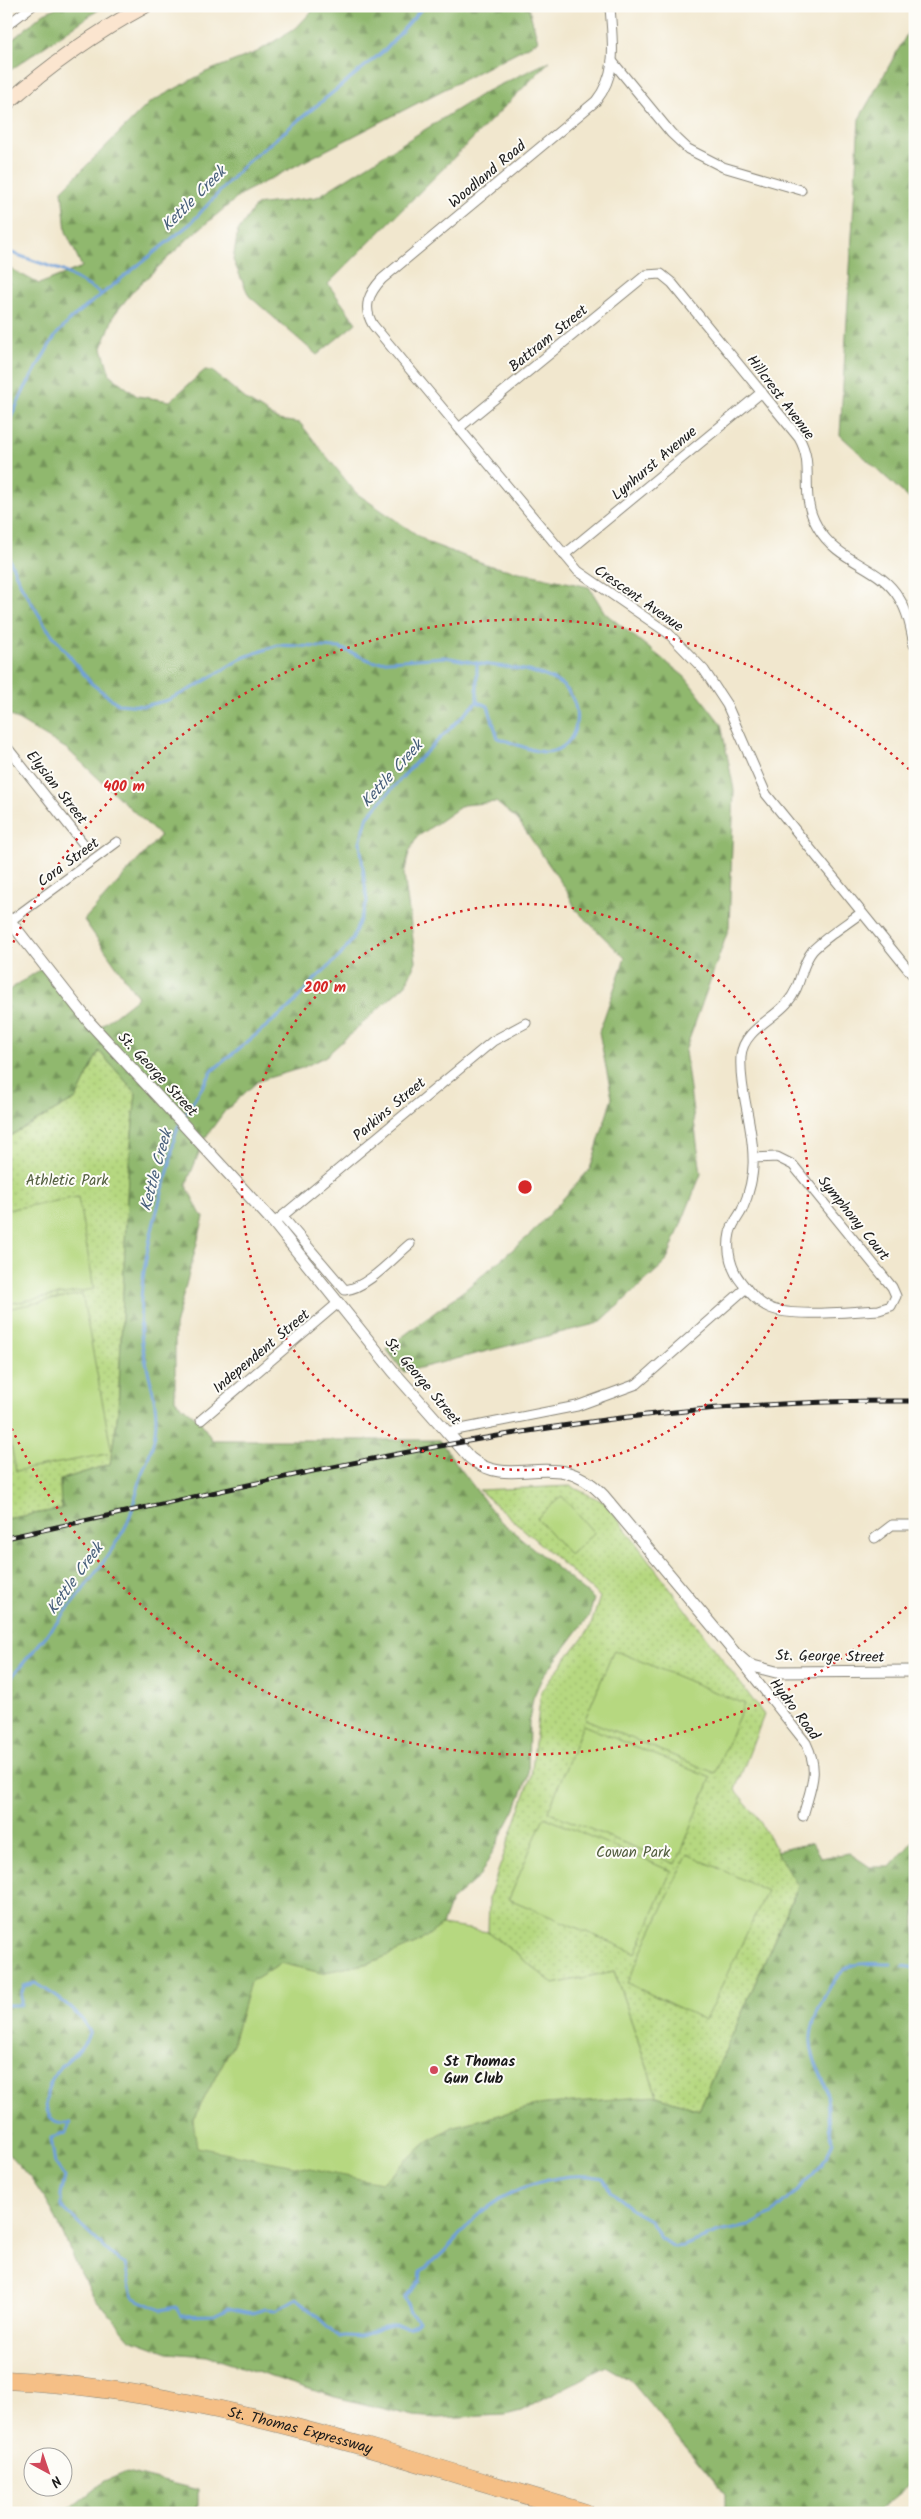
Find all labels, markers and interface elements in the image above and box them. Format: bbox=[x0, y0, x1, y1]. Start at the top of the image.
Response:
street label: Woodland Road bbox=[444, 135, 532, 215]
water label: Kettle Creek bbox=[156, 159, 234, 237]
street label: Battram Street bbox=[504, 299, 594, 378]
street label: Hillcrest Avenue bbox=[740, 350, 821, 446]
street label: Lynhurst Avenue bbox=[606, 420, 703, 507]
street label: Crescent Avenue bbox=[589, 559, 688, 639]
water label: Kettle Creek bbox=[355, 733, 431, 813]
street label: Elysian Street bbox=[20, 745, 93, 830]
text: 400 m bbox=[103, 775, 145, 799]
street label: Cora Street bbox=[32, 832, 105, 894]
text: 200 m bbox=[304, 976, 346, 1000]
street label: St. George Street bbox=[111, 1027, 203, 1123]
street label: Parkins Street bbox=[348, 1072, 432, 1148]
water label: Kettle Creek bbox=[134, 1124, 180, 1214]
park label: Athletic Park bbox=[26, 1169, 109, 1193]
street label: Symphony Court bbox=[811, 1171, 895, 1267]
centre of rings bbox=[516, 1178, 534, 1196]
street label: Independent Street bbox=[208, 1304, 316, 1400]
street label: St. George Street bbox=[378, 1332, 467, 1431]
water label: Kettle Creek bbox=[41, 1536, 111, 1620]
street label: St. George Street bbox=[775, 1644, 885, 1670]
street label: Hydro Road bbox=[763, 1673, 826, 1746]
park label: Cowan Park bbox=[596, 1841, 671, 1865]
place label: St Thomas Gun Club bbox=[444, 2050, 515, 2091]
marker: St Thomas Gun Club bbox=[428, 2064, 440, 2076]
street label: St. Thomas Expressway bbox=[225, 2401, 376, 2462]
north arrow bbox=[22, 2446, 72, 2496]
text: N bbox=[45, 2470, 66, 2493]

